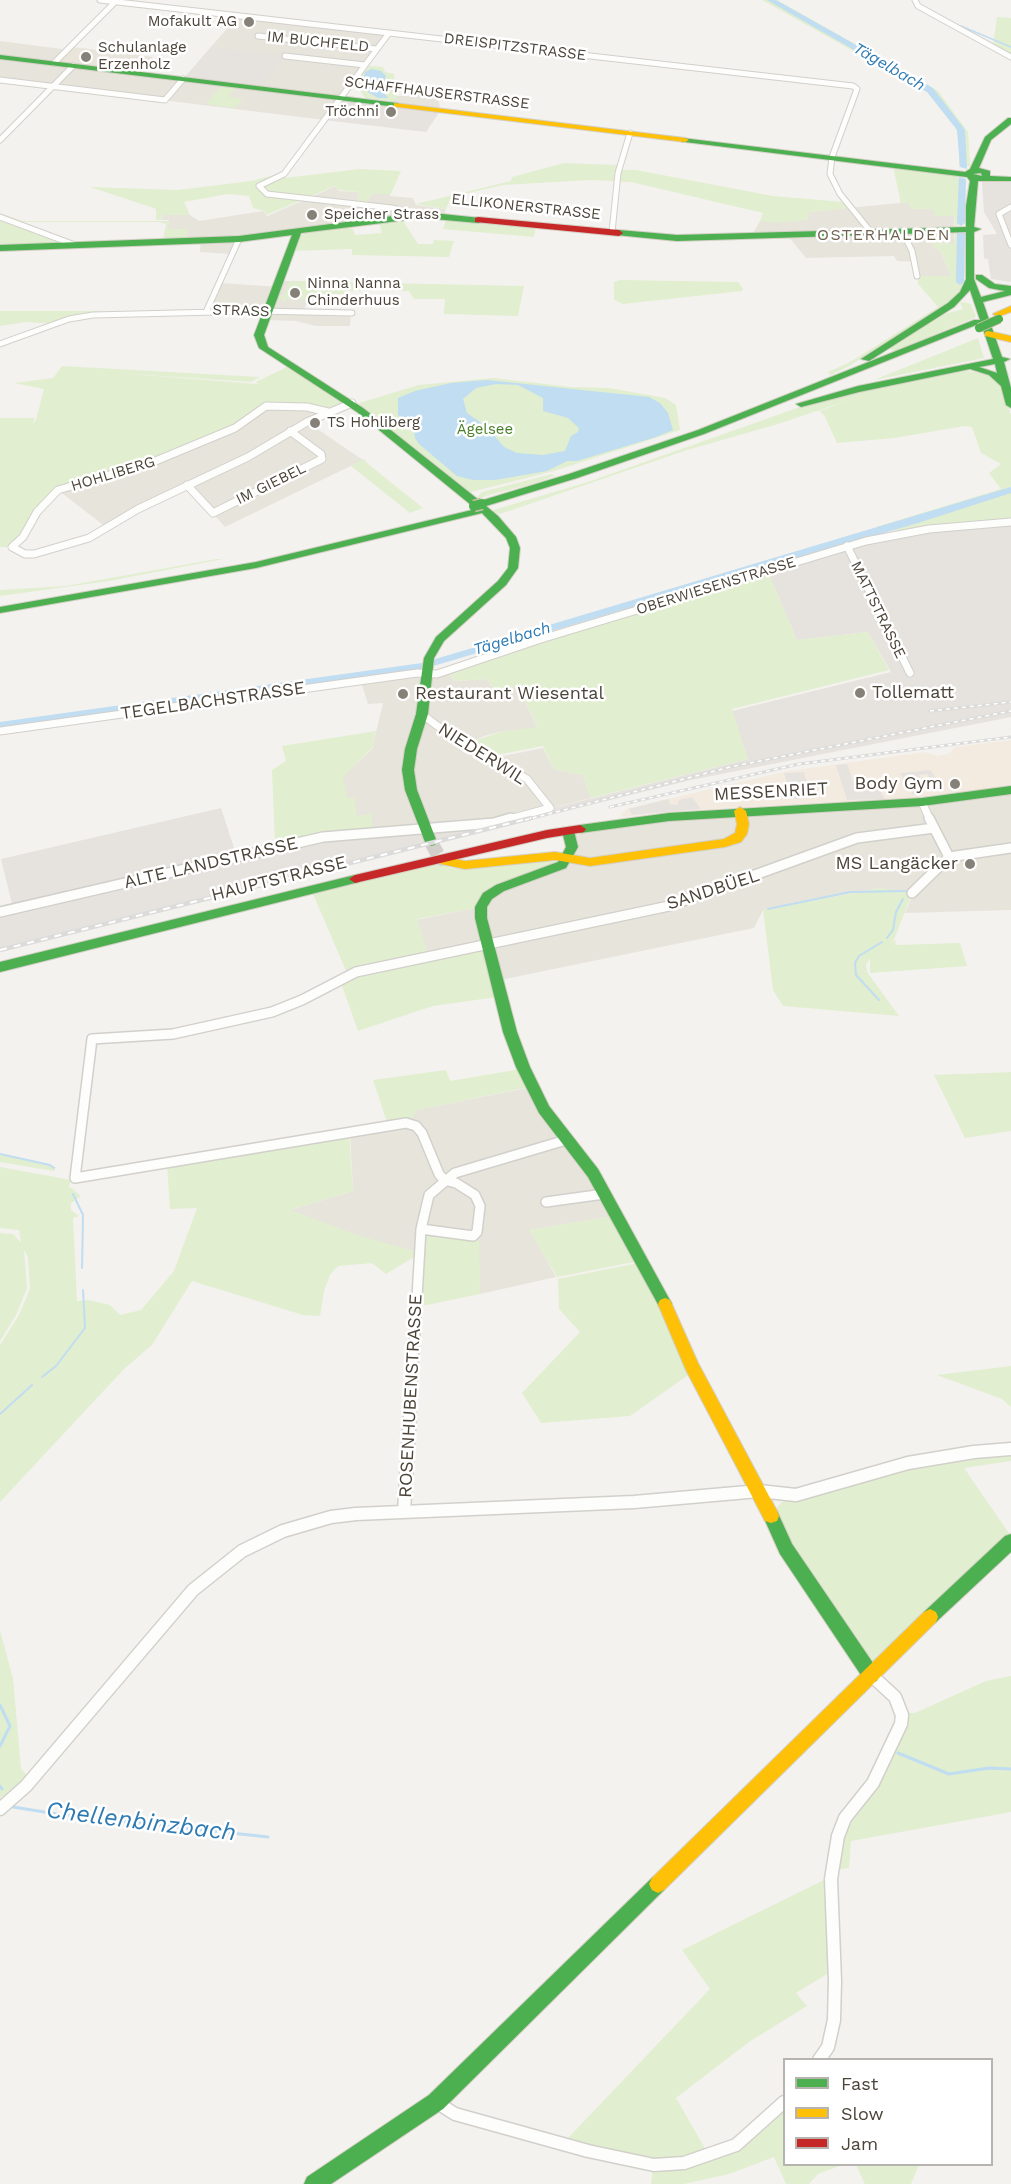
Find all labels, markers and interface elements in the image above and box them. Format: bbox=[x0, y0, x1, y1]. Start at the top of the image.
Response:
place label: Mofakult AG bbox=[148, 13, 237, 31]
marker: Mofakult AG bbox=[242, 15, 256, 29]
street label: IM BUCHFELD bbox=[266, 28, 370, 56]
street label: DREISPITZSTRASSE bbox=[443, 29, 587, 65]
place label: Schulanlage Erzenholz bbox=[98, 39, 187, 74]
water label: Tägelbach bbox=[850, 39, 928, 95]
marker: Schulanlage Erzenholz bbox=[79, 50, 93, 64]
street label: SCHAFFHAUSERSTRASSE bbox=[343, 73, 531, 113]
place label: Tröchni bbox=[325, 103, 379, 121]
marker: Tröchni bbox=[384, 105, 398, 119]
street label: ELLIKONERSTRASSE bbox=[451, 190, 601, 224]
place label: Speicher Strass bbox=[324, 206, 439, 224]
marker: Speicher Strass bbox=[305, 208, 319, 222]
district label: OSTERHALDEN bbox=[817, 225, 951, 245]
place label: Ninna Nanna Chinderhuus bbox=[307, 275, 401, 310]
marker: Ninna Nanna Chinderhuus bbox=[288, 286, 302, 300]
street label: STRASS bbox=[212, 301, 270, 321]
place label: TS Hohliberg bbox=[327, 414, 420, 432]
marker: TS Hohliberg bbox=[308, 416, 322, 430]
park label: Ägelsee bbox=[457, 421, 513, 439]
street label: HOHLIBERG bbox=[69, 453, 157, 495]
street label: IM GIEBEL bbox=[233, 459, 309, 509]
street label: OBERWIESENSTRASSE bbox=[634, 553, 798, 619]
street label: MATTSTRASSE bbox=[847, 559, 909, 661]
water label: Tägelbach bbox=[471, 618, 553, 660]
street label: TEGELBACHSTRASSE bbox=[119, 677, 307, 725]
place label: Tollematt bbox=[872, 682, 954, 704]
place label: Restaurant Wiesental bbox=[415, 683, 604, 705]
marker: Tollematt bbox=[853, 686, 867, 700]
marker: Restaurant Wiesental bbox=[396, 687, 410, 701]
street label: NIEDERWIL bbox=[434, 718, 530, 790]
place label: Body Gym bbox=[854, 773, 943, 795]
marker: Body Gym bbox=[948, 777, 962, 791]
street label: MESSENRIET bbox=[713, 778, 829, 806]
street label: ALTE LANDSTRASSE bbox=[122, 832, 300, 894]
street label: HAUPTSTRASSE bbox=[209, 852, 349, 906]
place label: MS Langäcker bbox=[835, 853, 958, 875]
marker: MS Langäcker bbox=[963, 857, 977, 871]
street label: SANDBÜEL bbox=[664, 865, 762, 915]
street label: ROSENHUBENSTRASSE bbox=[395, 1294, 427, 1498]
water label: Chellenbinzbach bbox=[44, 1796, 238, 1848]
legend bbox=[783, 2058, 993, 2166]
text: Fast bbox=[841, 2073, 878, 2094]
text: Slow bbox=[841, 2103, 884, 2124]
text: Jam bbox=[841, 2133, 878, 2154]

